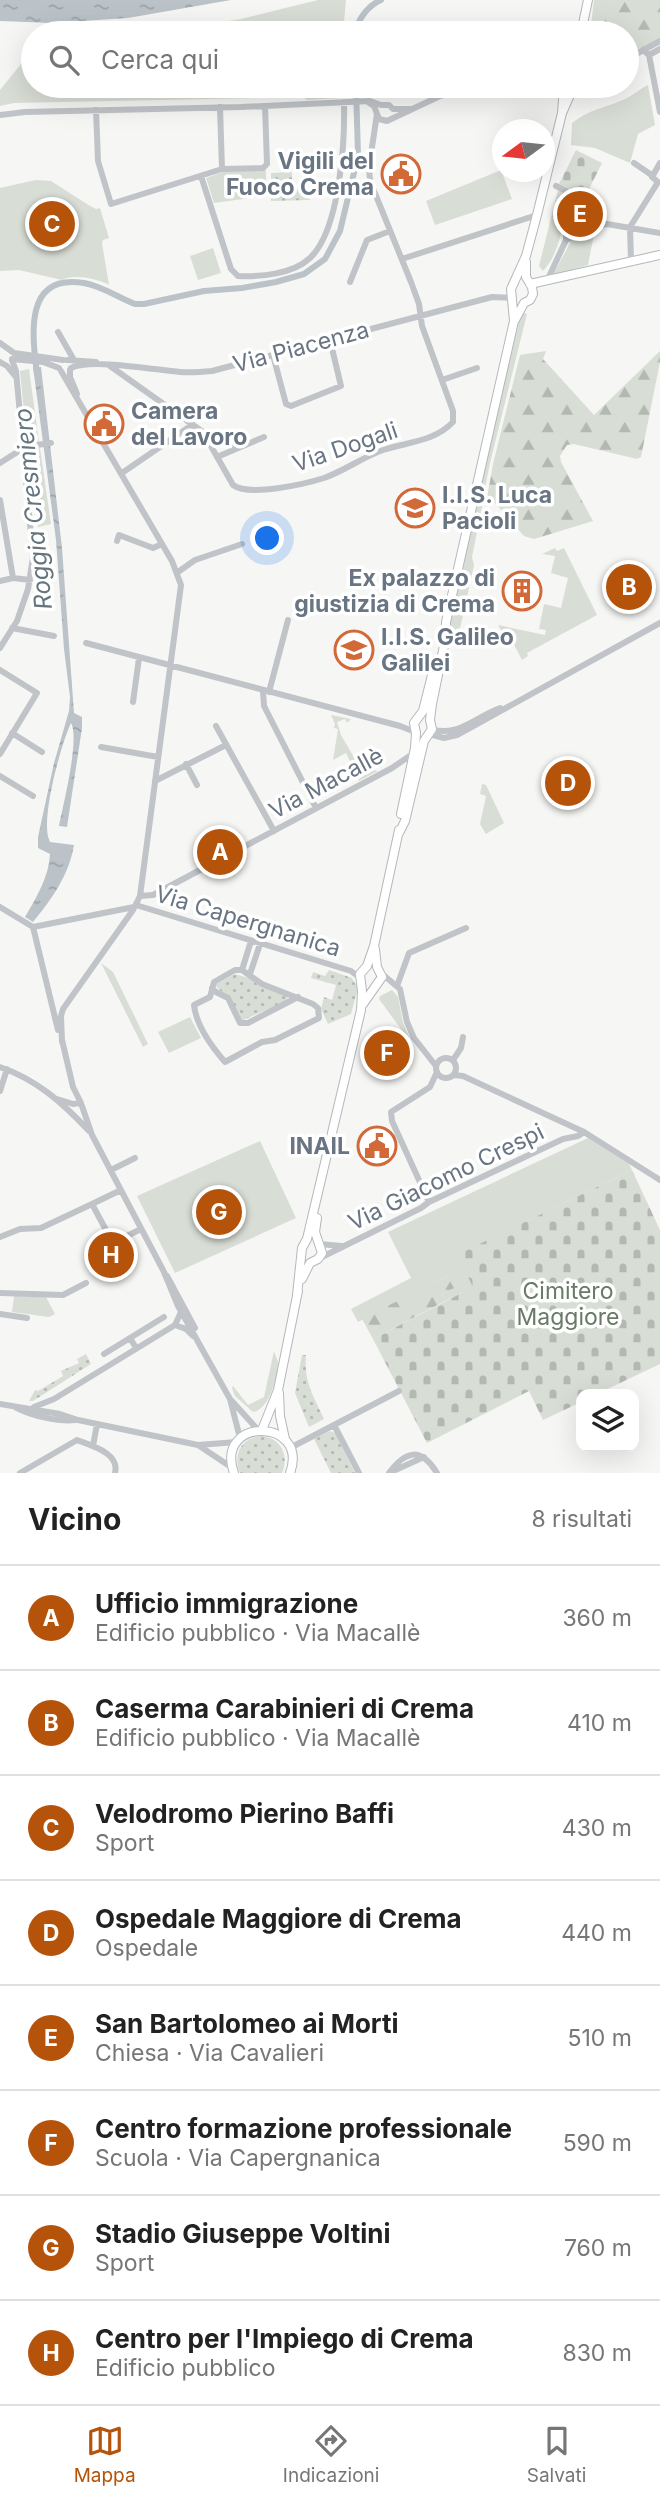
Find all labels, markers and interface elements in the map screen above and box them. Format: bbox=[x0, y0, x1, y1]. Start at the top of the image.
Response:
search box bbox=[21, 21, 639, 98]
icon: search bbox=[45, 41, 83, 79]
text: Cerca qui bbox=[101, 44, 219, 75]
north arrow bbox=[492, 119, 555, 182]
place label: Vigili del Fuoco Crema bbox=[226, 147, 374, 201]
public building icon: Vigili del Fuoco Crema bbox=[380, 153, 422, 195]
pin: E bbox=[557, 188, 603, 240]
pin: C bbox=[29, 198, 75, 250]
street label: Via Piacenza bbox=[230, 315, 372, 379]
place label: Camera del Lavoro bbox=[131, 397, 247, 451]
public building icon: Camera del Lavoro bbox=[83, 403, 125, 445]
water label: Roggia Cresmiero bbox=[8, 407, 58, 611]
street label: Via Dogali bbox=[289, 416, 401, 478]
place label: I.I.S. Luca Pacioli bbox=[442, 481, 552, 535]
school or university icon: I.I.S. Luca Pacioli bbox=[394, 487, 436, 529]
your location bbox=[250, 521, 284, 555]
pin: B bbox=[606, 561, 652, 613]
place label: Ex palazzo di giustizia di Crema bbox=[294, 564, 495, 618]
building icon: Ex palazzo di giustizia di Crema bbox=[501, 570, 543, 612]
place label: I.I.S. Galileo Galilei bbox=[381, 623, 514, 677]
school or university icon: I.I.S. Galileo Galilei bbox=[333, 629, 375, 671]
street label: Via Macallè bbox=[264, 741, 388, 825]
pin: D bbox=[545, 757, 591, 809]
pin: A bbox=[197, 826, 243, 878]
street label: Via Capergnanica bbox=[152, 879, 344, 963]
pin: F bbox=[364, 1027, 410, 1079]
street label: Via Giacomo Crespi bbox=[344, 1117, 548, 1237]
public building icon: INAIL bbox=[356, 1125, 398, 1167]
place label: INAIL bbox=[289, 1132, 350, 1160]
pin: G bbox=[196, 1186, 242, 1238]
pin: H bbox=[88, 1229, 134, 1281]
park label: Cimitero Maggiore bbox=[517, 1277, 619, 1331]
map controls bbox=[576, 1389, 639, 1452]
button: layers bbox=[576, 1389, 639, 1452]
text: Vicino bbox=[28, 1501, 121, 1537]
text: 8 risultati bbox=[531, 1505, 632, 1533]
text: Ufficio immigrazione bbox=[95, 1588, 358, 1619]
text: A bbox=[42, 1604, 60, 1632]
text: 360 m bbox=[562, 1604, 632, 1632]
text: Edificio pubblico · Via Macallè bbox=[95, 1619, 420, 1647]
text: Caserma Carabinieri di Crema bbox=[95, 1693, 474, 1724]
text: B bbox=[43, 1709, 59, 1737]
text: 410 m bbox=[567, 1709, 632, 1737]
text: Edificio pubblico · Via Macallè bbox=[95, 1724, 420, 1752]
text: Velodromo Pierino Baffi bbox=[95, 1798, 394, 1829]
text: C bbox=[42, 1814, 60, 1842]
text: 430 m bbox=[562, 1814, 632, 1842]
text: Sport bbox=[95, 1829, 154, 1857]
text: Ospedale Maggiore di Crema bbox=[95, 1903, 462, 1934]
text: D bbox=[43, 1919, 59, 1947]
text: 440 m bbox=[561, 1919, 632, 1947]
text: Ospedale bbox=[95, 1934, 198, 1962]
text: San Bartolomeo ai Morti bbox=[95, 2008, 399, 2039]
text: E bbox=[44, 2024, 58, 2052]
text: 510 m bbox=[568, 2024, 632, 2052]
text: Chiesa · Via Cavalieri bbox=[95, 2039, 324, 2067]
text: Centro formazione professionale bbox=[95, 2113, 512, 2144]
text: F bbox=[44, 2129, 58, 2157]
text: 590 m bbox=[563, 2129, 632, 2157]
text: Scuola · Via Capergnanica bbox=[95, 2144, 381, 2172]
text: Stadio Giuseppe Voltini bbox=[95, 2218, 391, 2249]
text: G bbox=[42, 2234, 60, 2262]
text: 760 m bbox=[564, 2234, 632, 2262]
text: Sport bbox=[95, 2249, 154, 2277]
text: Centro per l'Impiego di Crema bbox=[95, 2323, 474, 2354]
text: H bbox=[42, 2339, 60, 2367]
text: 830 m bbox=[562, 2339, 632, 2367]
text: Edificio pubblico bbox=[95, 2354, 275, 2382]
tab: Mappa bbox=[74, 2422, 136, 2487]
tab: Indicazioni bbox=[283, 2422, 379, 2487]
tab: Salvati bbox=[527, 2422, 586, 2487]

